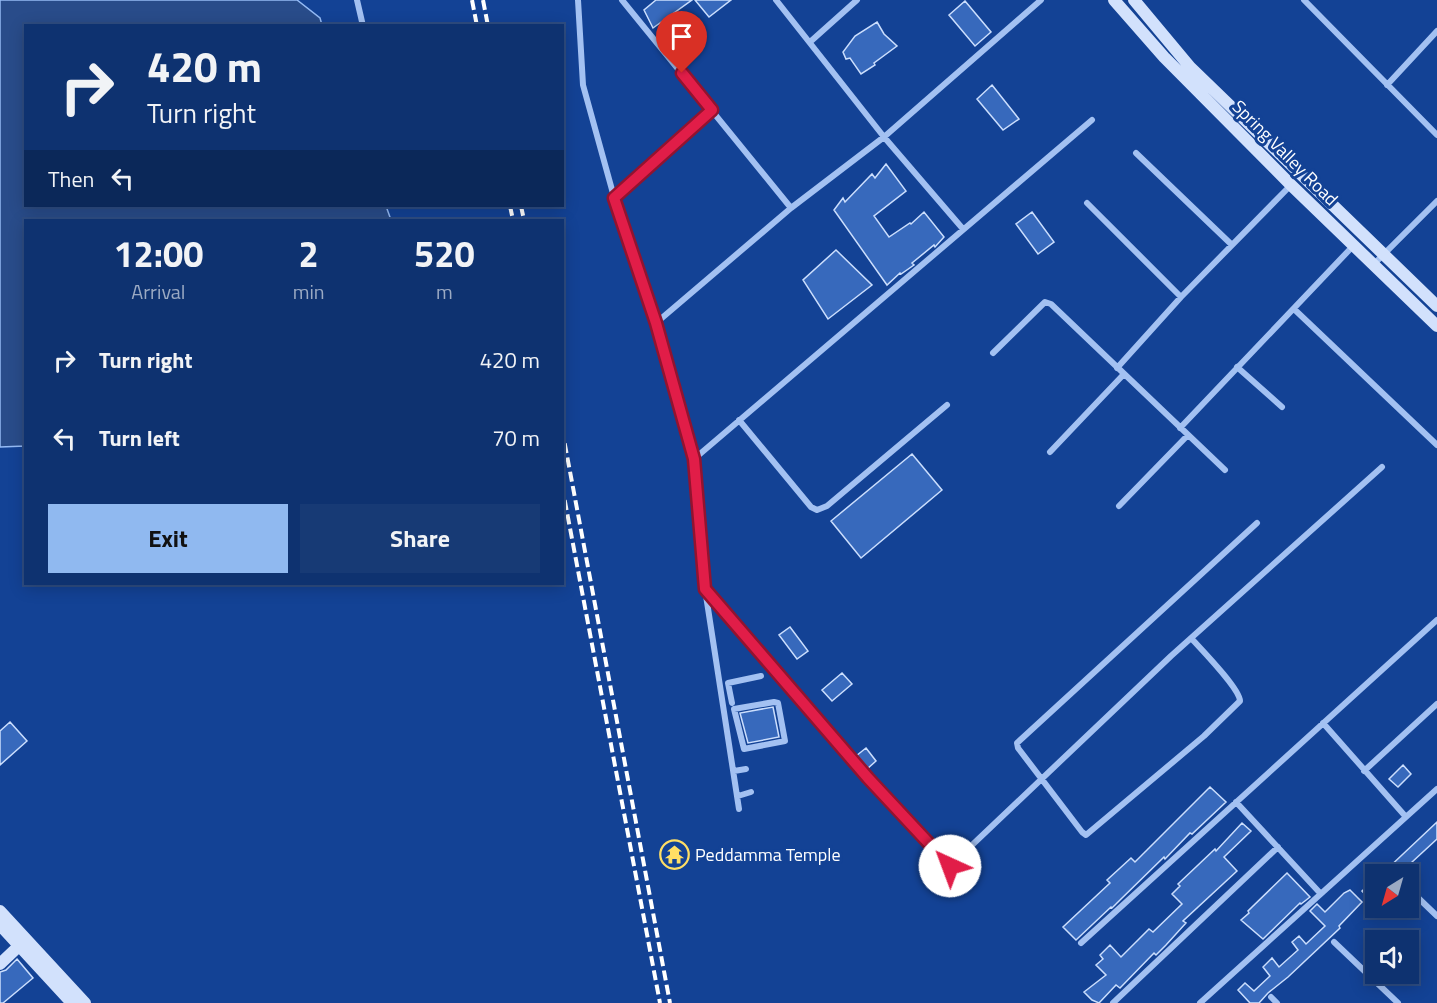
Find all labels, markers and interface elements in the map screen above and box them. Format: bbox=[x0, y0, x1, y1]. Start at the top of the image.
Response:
pin bbox=[656, 11, 707, 73]
icon: arrive bbox=[665, 20, 698, 53]
text: 420 m bbox=[147, 34, 262, 98]
icon: right bbox=[48, 48, 126, 126]
text: Turn right bbox=[147, 92, 256, 133]
street label: Spring Valley Road bbox=[1226, 94, 1344, 212]
text: Then bbox=[48, 162, 94, 196]
icon: left bbox=[106, 162, 139, 195]
text: 12:00 bbox=[113, 226, 203, 281]
text: 2 bbox=[299, 226, 319, 281]
text: 520 bbox=[414, 226, 475, 281]
text: Arrival bbox=[131, 276, 186, 307]
text: min bbox=[293, 276, 325, 307]
text: m bbox=[436, 276, 453, 307]
text: Turn right bbox=[99, 343, 193, 377]
text: 420 m bbox=[480, 343, 540, 377]
icon: right bbox=[48, 344, 81, 377]
text: Turn left bbox=[99, 421, 180, 455]
text: 70 m bbox=[492, 421, 540, 455]
icon: left bbox=[48, 422, 81, 455]
button: Exit bbox=[48, 504, 288, 573]
button: Share bbox=[300, 504, 540, 573]
position arrow bbox=[918, 834, 982, 898]
temple icon: Peddamma Temple bbox=[658, 839, 690, 871]
place label: Peddamma Temple bbox=[695, 841, 841, 868]
north arrow bbox=[1365, 864, 1419, 918]
map controls bbox=[1365, 864, 1419, 984]
button: sound bbox=[1365, 930, 1419, 984]

